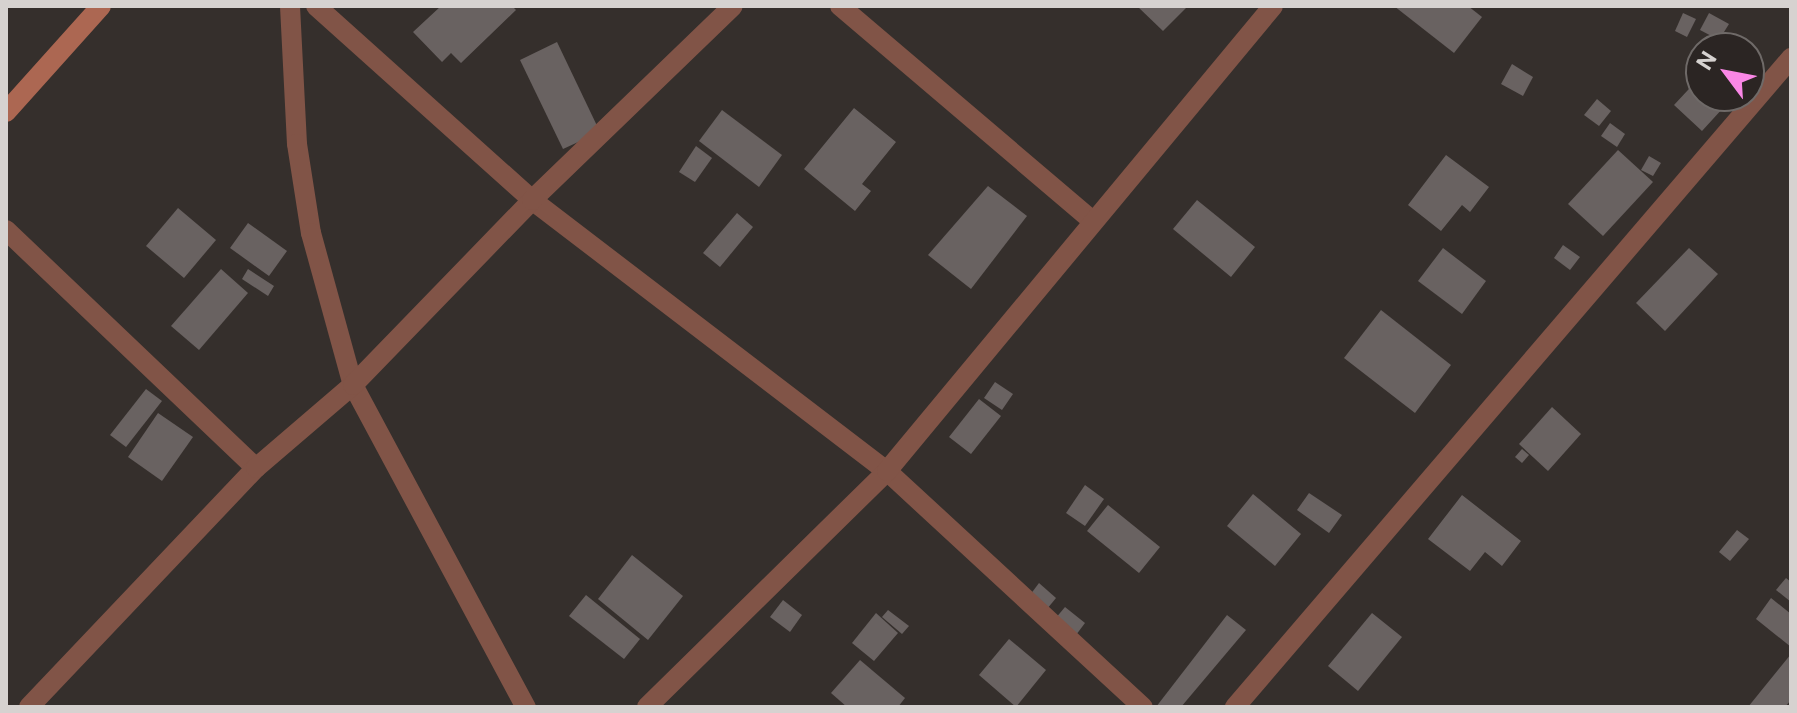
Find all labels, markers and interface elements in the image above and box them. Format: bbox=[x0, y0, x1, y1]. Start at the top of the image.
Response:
north arrow bbox=[1685, 32, 1765, 112]
text: N bbox=[1691, 46, 1722, 75]

